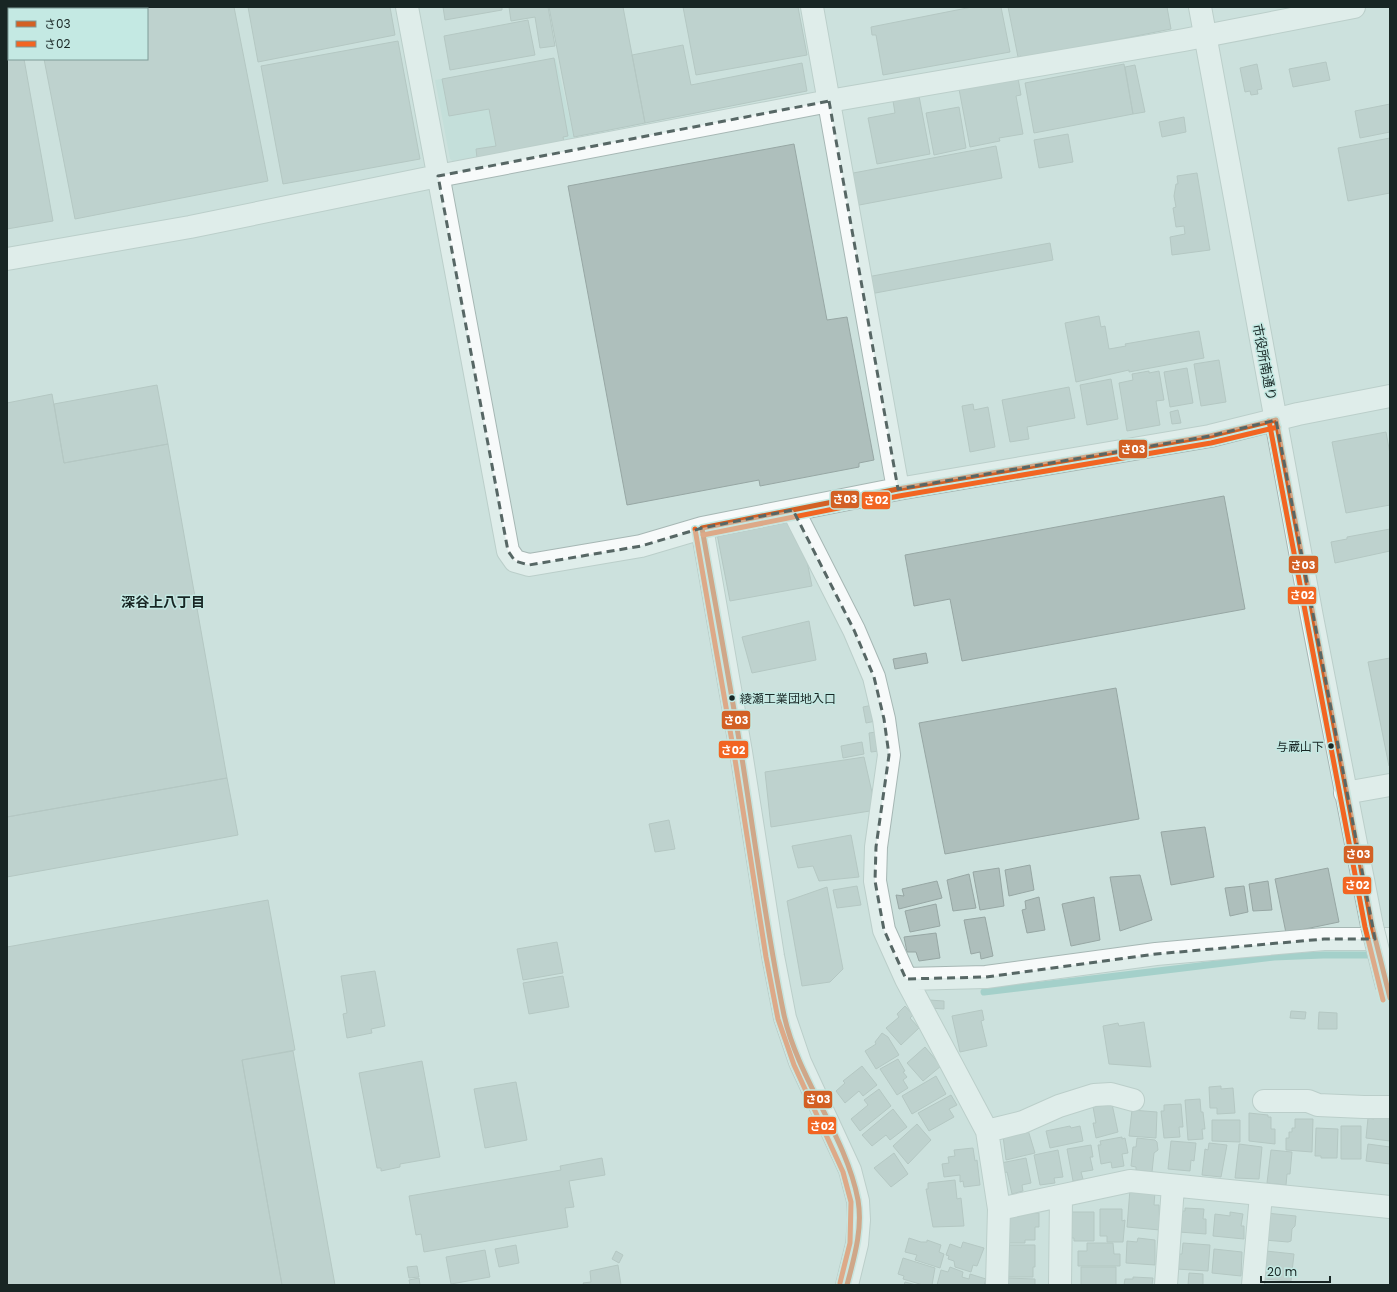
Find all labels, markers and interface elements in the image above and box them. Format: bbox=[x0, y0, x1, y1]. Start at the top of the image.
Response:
legend bbox=[8, 8, 148, 60]
text: さ03 bbox=[44, 15, 71, 32]
text: さ02 bbox=[44, 35, 71, 52]
street label: 市役所南通り bbox=[1248, 322, 1281, 402]
line badge: さ03 bbox=[1118, 439, 1148, 459]
text: さ03 bbox=[1121, 441, 1146, 457]
line badge: さ03 bbox=[830, 490, 860, 509]
text: さ03 bbox=[833, 491, 858, 507]
line badge: さ02 bbox=[861, 491, 891, 510]
text: さ02 bbox=[864, 492, 888, 508]
line badge: さ03 bbox=[1288, 555, 1319, 574]
text: さ03 bbox=[1291, 557, 1316, 573]
line badge: さ02 bbox=[1287, 586, 1317, 605]
text: さ02 bbox=[1290, 587, 1314, 603]
district label: 深谷上八丁目 bbox=[121, 592, 205, 612]
place label: 綾瀬工業団地入口 bbox=[740, 690, 836, 707]
marker: 綾瀬工業団地入口 bbox=[727, 693, 737, 703]
line badge: さ03 bbox=[721, 710, 751, 730]
text: さ03 bbox=[724, 712, 749, 728]
place label: 与蔵山下 bbox=[1276, 738, 1324, 755]
line badge: さ02 bbox=[718, 740, 749, 759]
marker: 与蔵山下 bbox=[1326, 741, 1336, 751]
text: さ02 bbox=[721, 742, 745, 758]
line badge: さ03 bbox=[1343, 845, 1374, 864]
text: さ03 bbox=[1346, 846, 1371, 862]
line badge: さ02 bbox=[1342, 876, 1372, 895]
text: さ02 bbox=[1345, 877, 1369, 893]
line badge: さ03 bbox=[803, 1090, 833, 1109]
text: さ03 bbox=[806, 1091, 831, 1107]
line badge: さ02 bbox=[807, 1116, 837, 1135]
text: さ02 bbox=[810, 1118, 834, 1134]
scale bar bbox=[1261, 1258, 1330, 1284]
text: 20 m bbox=[1267, 1263, 1297, 1280]

